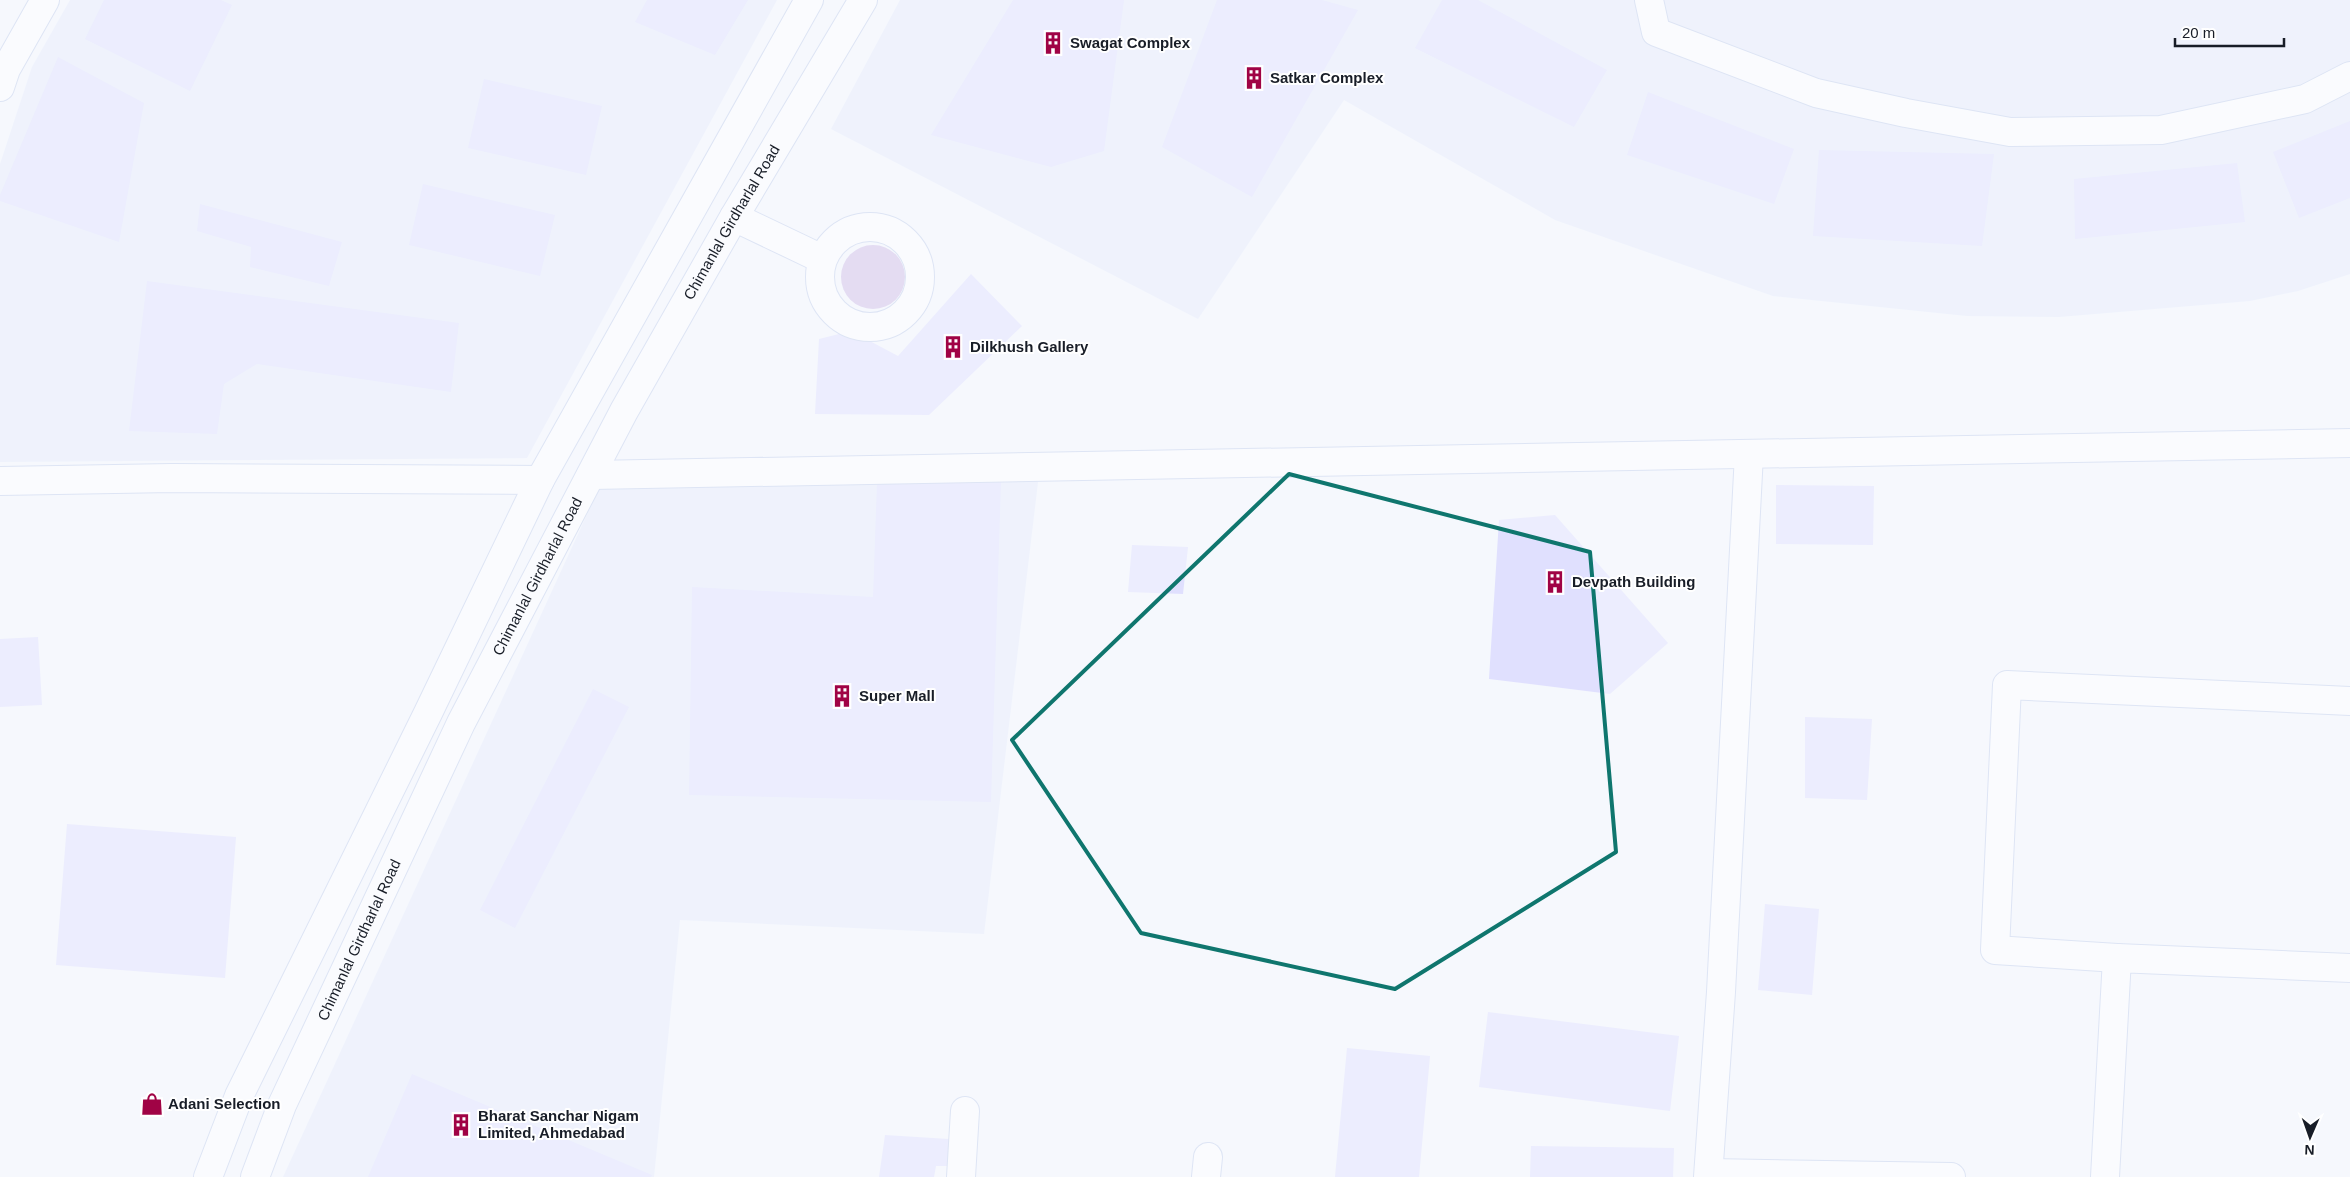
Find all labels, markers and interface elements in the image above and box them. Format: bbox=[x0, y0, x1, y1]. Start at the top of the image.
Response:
scale bar bbox=[2175, 15, 2284, 47]
text: 20 m bbox=[2182, 24, 2215, 41]
building icon: Swagat Complex bbox=[1040, 30, 1066, 56]
place label: Swagat Complex bbox=[1070, 34, 1191, 51]
building icon: Satkar Complex bbox=[1241, 65, 1267, 91]
place label: Satkar Complex bbox=[1270, 69, 1384, 86]
street label: Chimanlal Girdharlal Road bbox=[680, 142, 783, 303]
building icon: Dilkhush Gallery bbox=[940, 334, 966, 360]
place label: Dilkhush Gallery bbox=[970, 338, 1089, 355]
street label: Chimanlal Girdharlal Road bbox=[489, 494, 585, 658]
building icon: Devpath Building bbox=[1542, 569, 1568, 595]
place label: Devpath Building bbox=[1572, 573, 1695, 590]
building icon: Super Mall bbox=[829, 683, 855, 709]
place label: Super Mall bbox=[859, 687, 935, 704]
street label: Chimanlal Girdharlal Road bbox=[314, 857, 404, 1023]
shop icon: Adani Selection bbox=[139, 1091, 165, 1117]
place label: Adani Selection bbox=[168, 1095, 281, 1112]
place label: Bharat Sanchar Nigam Limited, Ahmedabad bbox=[478, 1107, 639, 1141]
building icon: Bharat Sanchar Nigam Limited, Ahmedabad bbox=[448, 1112, 474, 1138]
north arrow bbox=[2285, 1112, 2335, 1162]
text: N bbox=[2304, 1142, 2315, 1158]

